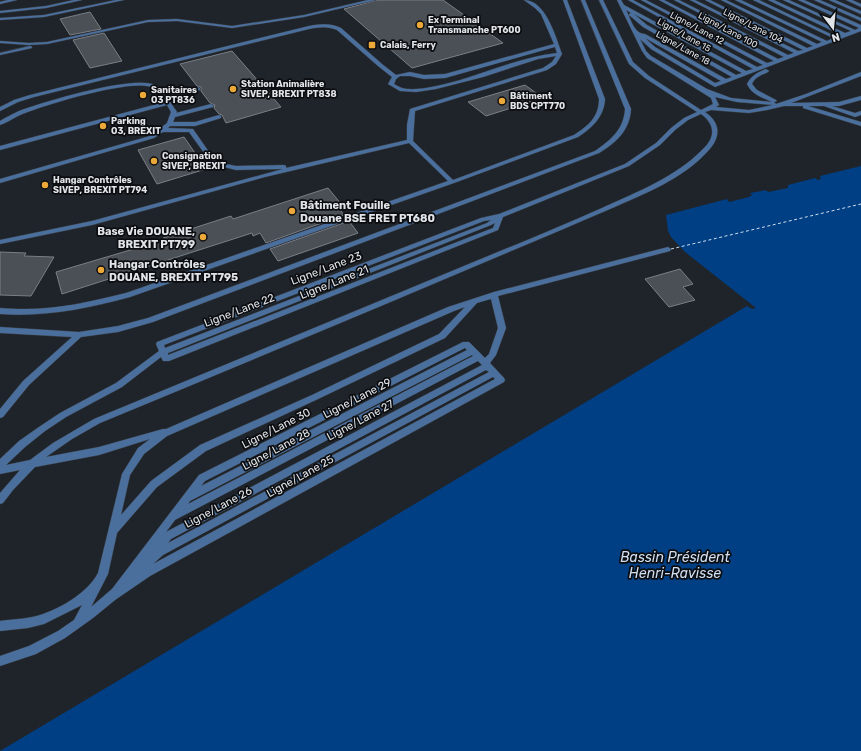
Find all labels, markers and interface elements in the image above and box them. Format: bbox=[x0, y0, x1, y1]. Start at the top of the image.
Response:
street label: Ligne/Lane 104 bbox=[722, 7, 785, 46]
north arrow bbox=[813, 8, 853, 48]
street label: Ligne/Lane 12 bbox=[668, 10, 726, 46]
street label: Ligne/Lane 100 bbox=[697, 10, 760, 50]
place label: Ex Terminal Transmanche PT600 bbox=[428, 15, 521, 35]
street label: Ligne/Lane 15 bbox=[655, 16, 713, 54]
marker: Ex Terminal Transmanche PT600 bbox=[415, 20, 425, 30]
street label: Ligne/Lane 18 bbox=[654, 29, 712, 67]
text: N bbox=[830, 30, 841, 44]
marker: Calais, Ferry bbox=[367, 40, 377, 50]
place label: Calais, Ferry bbox=[380, 40, 436, 50]
place label: Station Animalière SIVEP, BREXIT PT838 bbox=[241, 79, 337, 99]
marker: Station Animalière SIVEP, BREXIT PT838 bbox=[228, 84, 238, 94]
place label: Sanitaires O3 PT836 bbox=[151, 85, 197, 105]
marker: Sanitaires O3 PT836 bbox=[138, 90, 148, 100]
place label: Bâtiment BDS CPT770 bbox=[510, 91, 565, 111]
marker: Bâtiment BDS CPT770 bbox=[497, 96, 507, 106]
place label: Parking O3, BREXIT bbox=[111, 116, 161, 136]
marker: Parking O3, BREXIT bbox=[98, 121, 108, 131]
place label: Consignation SIVEP, BREXIT bbox=[162, 151, 226, 171]
marker: Consignation SIVEP, BREXIT bbox=[149, 156, 159, 166]
place label: Hangar Contrôles SIVEP, BREXIT PT794 bbox=[53, 175, 147, 195]
marker: Hangar Contrôles SIVEP, BREXIT PT794 bbox=[40, 180, 50, 190]
place label: Bâtiment Fouille Douane BSE FRET PT680 bbox=[300, 199, 435, 225]
marker: Bâtiment Fouille Douane BSE FRET PT680 bbox=[287, 206, 297, 216]
place label: Base Vie DOUANE, BREXIT PT799 bbox=[97, 225, 195, 251]
marker: Base Vie DOUANE, BREXIT PT799 bbox=[198, 232, 208, 242]
street label: Ligne/Lane 23 bbox=[289, 249, 364, 288]
place label: Hangar Contrôles DOUANE, BREXIT PT795 bbox=[109, 258, 238, 284]
street label: Ligne/Lane 21 bbox=[298, 263, 370, 302]
marker: Hangar Contrôles DOUANE, BREXIT PT795 bbox=[96, 265, 106, 275]
street label: Ligne/Lane 22 bbox=[202, 291, 276, 330]
street label: Ligne/Lane 29 bbox=[321, 376, 393, 421]
street label: Ligne/Lane 27 bbox=[325, 397, 396, 443]
street label: Ligne/Lane 30 bbox=[240, 406, 313, 451]
street label: Ligne/Lane 28 bbox=[240, 426, 312, 473]
street label: Ligne/Lane 25 bbox=[264, 452, 336, 500]
street label: Ligne/Lane 26 bbox=[182, 484, 255, 531]
water label: Bassin Président Henri-Ravisse bbox=[620, 549, 730, 582]

